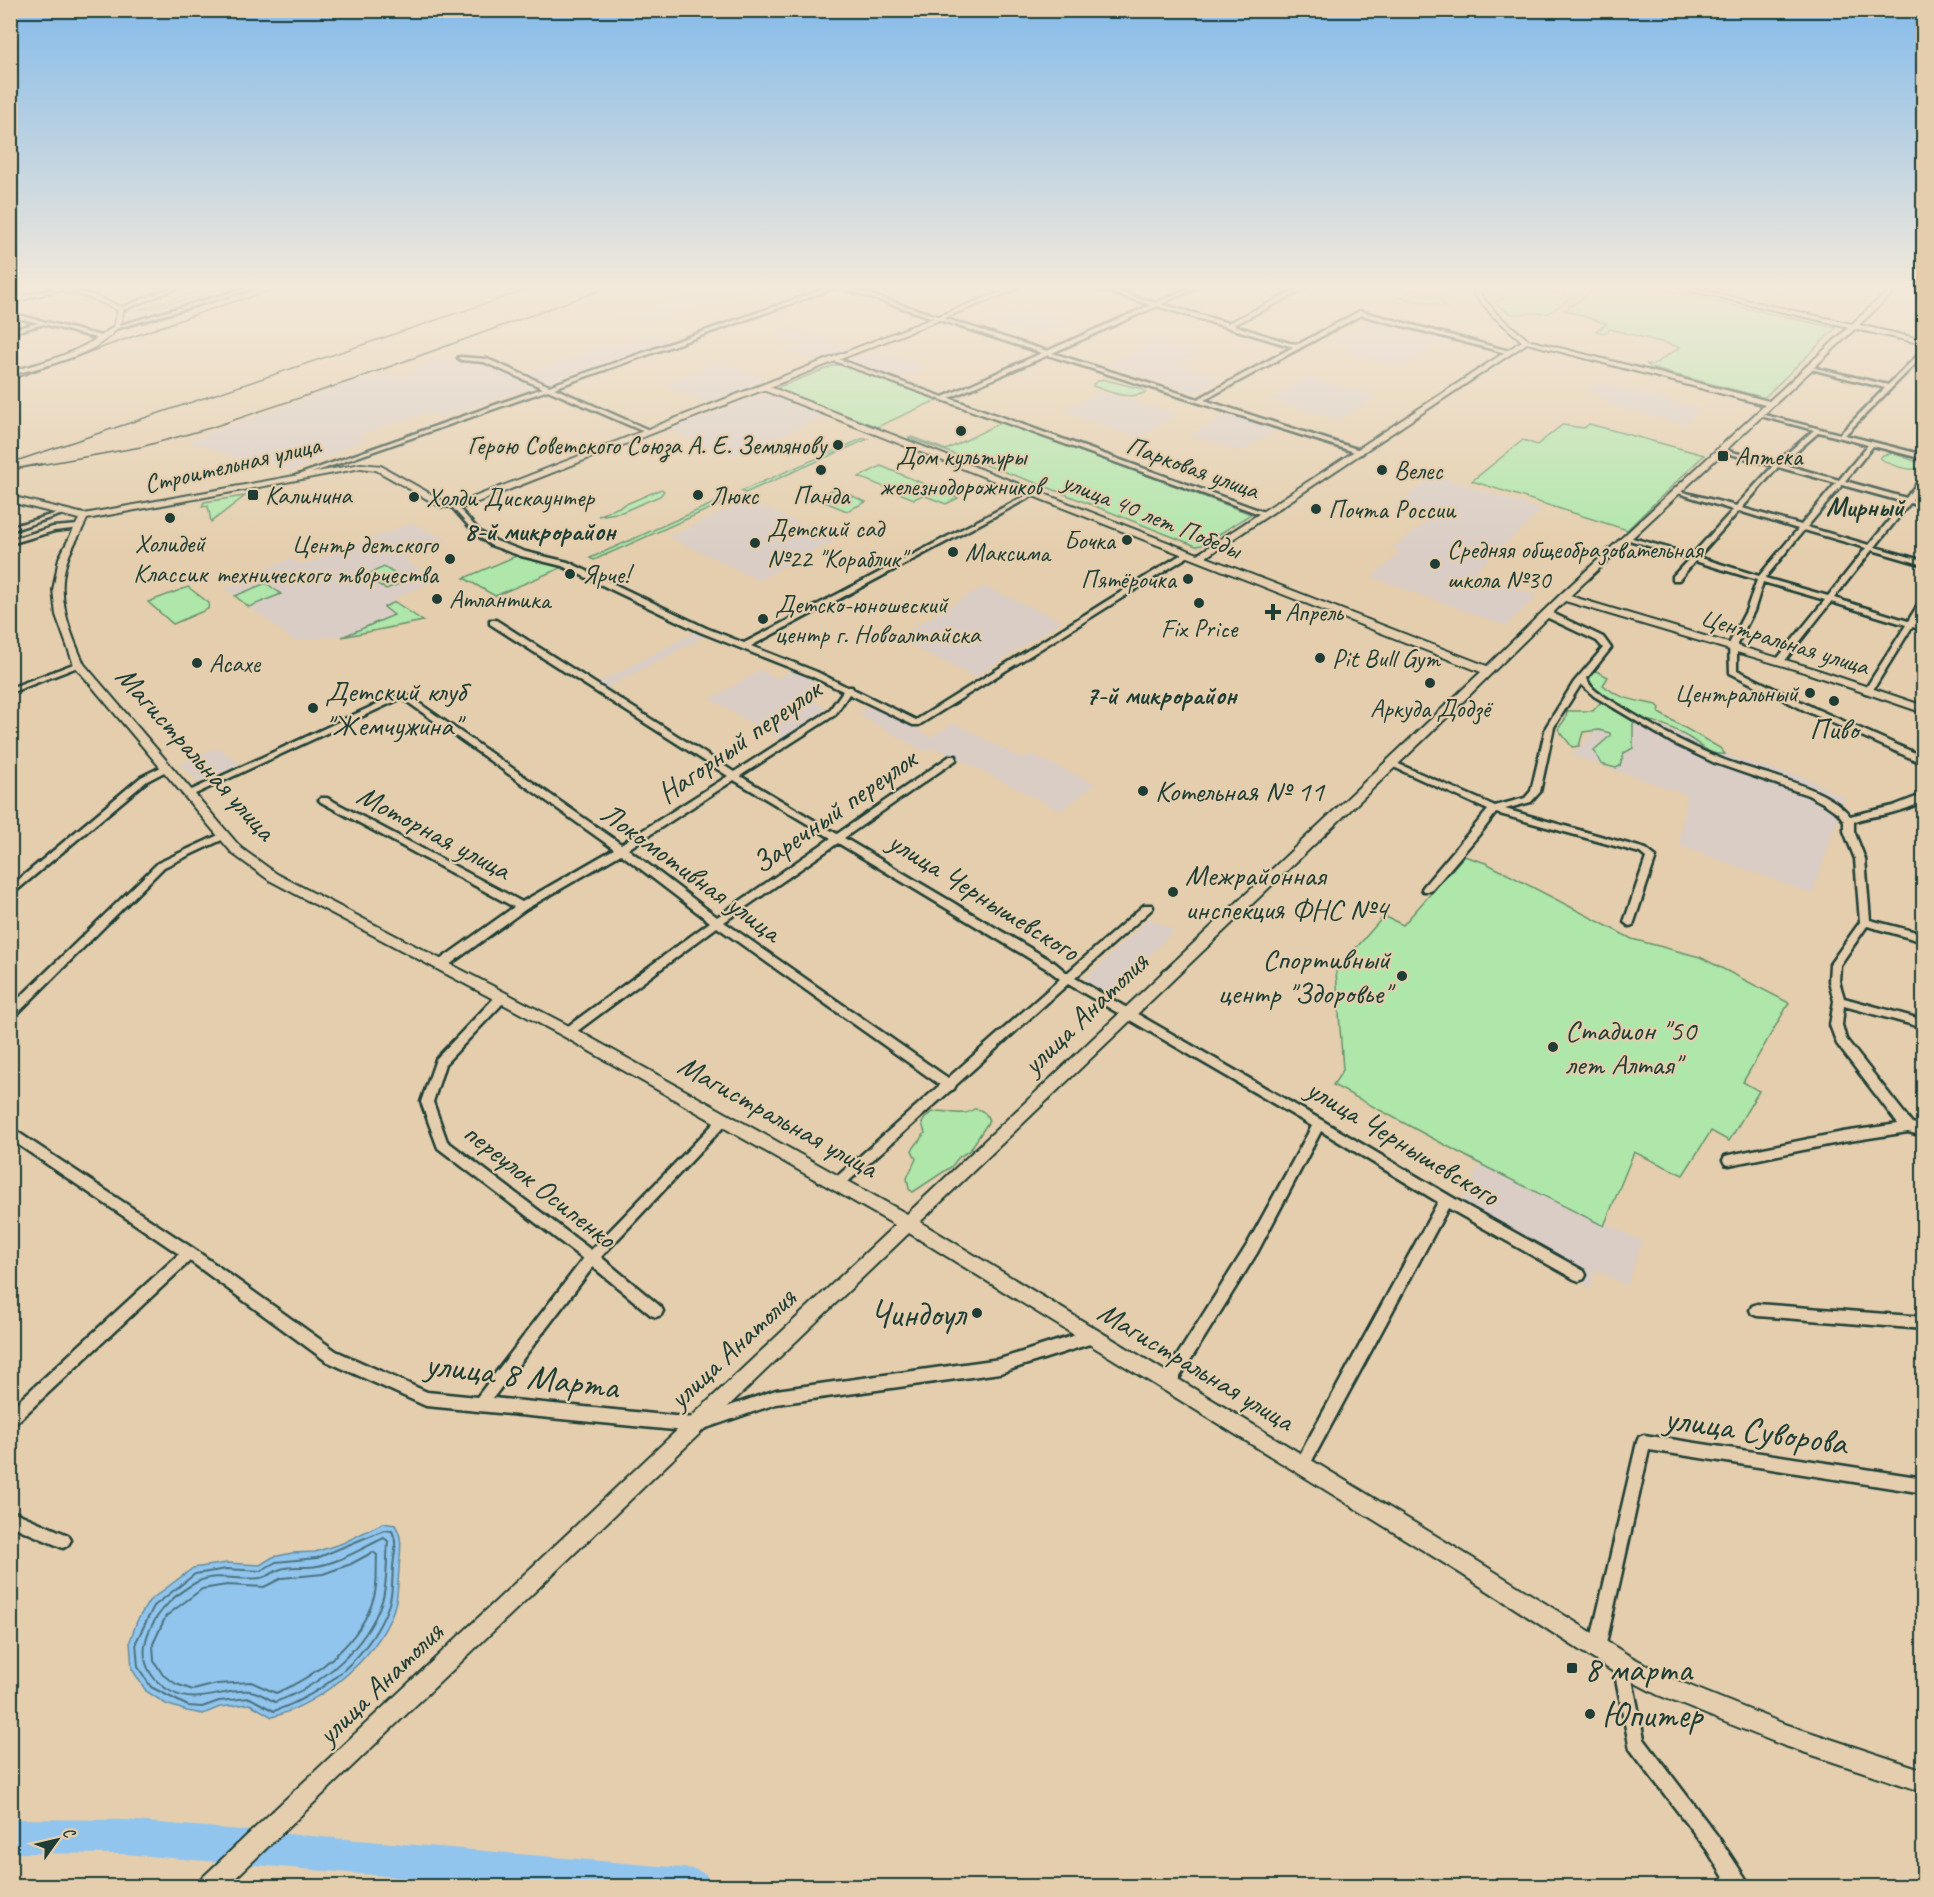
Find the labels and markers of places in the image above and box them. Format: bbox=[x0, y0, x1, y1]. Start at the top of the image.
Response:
marker: Дом культуры железнодорожников bbox=[954, 424, 968, 438]
place label: Герою Советского Союза А. Е. Землянову bbox=[467, 429, 828, 463]
marker: Герою Советского Союза А. Е. Землянову bbox=[831, 438, 845, 452]
place label: Дом культуры железнодорожников bbox=[880, 440, 1048, 503]
place label: Аптека bbox=[1735, 440, 1804, 473]
marker: Аптека bbox=[1716, 449, 1730, 463]
place label: Велес bbox=[1394, 454, 1443, 487]
marker: Панда bbox=[814, 463, 828, 477]
marker: Велес bbox=[1375, 463, 1389, 477]
place label: Калинина bbox=[265, 479, 353, 512]
place label: Люкс bbox=[710, 479, 759, 512]
place label: Панда bbox=[793, 479, 851, 512]
place label: Холди Дискаунтер bbox=[426, 481, 595, 514]
marker: Калинина bbox=[246, 488, 260, 502]
marker: Люкс bbox=[691, 488, 705, 502]
marker: Холди Дискаунтер bbox=[407, 490, 421, 504]
place label: Почта России bbox=[1328, 493, 1457, 526]
marker: Почта России bbox=[1309, 502, 1323, 516]
marker: Холидей Классик bbox=[163, 511, 177, 525]
place label: Детский сад №22 "Кораблик" bbox=[767, 512, 911, 575]
place label: Бочка bbox=[1064, 524, 1117, 557]
place label: Холидей Классик bbox=[133, 527, 209, 590]
place label: Центр детского технического творчества bbox=[216, 528, 440, 591]
marker: Бочка bbox=[1120, 533, 1134, 547]
place label: Средняя общеобразовательная школа №30 bbox=[1447, 533, 1704, 596]
marker: Детский сад №22 "Кораблик" bbox=[748, 536, 762, 550]
place label: Максима bbox=[965, 536, 1052, 569]
marker: Максима bbox=[946, 545, 960, 559]
marker: Центр детского технического творчества bbox=[443, 552, 457, 566]
marker: Средняя общеобразовательная школа №30 bbox=[1428, 557, 1442, 571]
place label: Ярче! bbox=[582, 558, 635, 591]
place label: Пятёрочка bbox=[1081, 563, 1178, 596]
marker: Ярче! bbox=[563, 567, 577, 581]
marker: Пятёрочка bbox=[1181, 572, 1195, 586]
place label: Атлантика bbox=[449, 583, 552, 616]
place label: Детско-юношеский центр г. Новоалтайска bbox=[775, 588, 982, 651]
marker: Атлантика bbox=[430, 592, 444, 606]
marker: Fix Price bbox=[1192, 596, 1206, 610]
place label: Апрель bbox=[1285, 596, 1345, 629]
marker: Апрель bbox=[1266, 605, 1280, 619]
marker: Детско-юношеский центр г. Новоалтайска bbox=[756, 612, 770, 626]
place label: Fix Price bbox=[1161, 612, 1239, 645]
place label: Pit Bull Gym bbox=[1332, 642, 1442, 675]
place label: Асахе bbox=[209, 647, 262, 680]
marker: Pit Bull Gym bbox=[1313, 651, 1327, 665]
marker: Асахе bbox=[190, 656, 204, 670]
place label: Детский клуб "Жемчужина" bbox=[325, 672, 471, 744]
marker: Аркуда Додзё bbox=[1423, 676, 1437, 690]
place label: Центральный bbox=[1674, 677, 1800, 710]
marker: Центральный bbox=[1803, 686, 1817, 700]
place label: Аркуда Додзё bbox=[1370, 692, 1494, 725]
marker: Пиво bbox=[1827, 694, 1841, 708]
marker: Детский клуб "Жемчужина" bbox=[306, 701, 320, 715]
place label: Пиво bbox=[1810, 710, 1862, 748]
place label: Котельная № 11 bbox=[1155, 772, 1325, 810]
marker: Котельная № 11 bbox=[1136, 784, 1150, 798]
place label: Межрайонная инспекция ФНС №4 bbox=[1185, 856, 1390, 928]
marker: Межрайонная инспекция ФНС №4 bbox=[1166, 885, 1180, 899]
place label: Спортивный центр "Здоровье" bbox=[1218, 940, 1396, 1012]
marker: Спортивный центр "Здоровье" bbox=[1395, 969, 1409, 983]
place label: Стадион "50 лет Алтая" bbox=[1565, 1011, 1698, 1083]
marker: Стадион "50 лет Алтая" bbox=[1546, 1040, 1560, 1054]
place label: Чиндоул bbox=[870, 1291, 967, 1337]
marker: Чиндоул bbox=[970, 1306, 984, 1320]
place label: 8 марта bbox=[1584, 1646, 1694, 1692]
marker: 8 марта bbox=[1565, 1661, 1579, 1675]
place label: Юпитер bbox=[1602, 1692, 1705, 1738]
marker: Юпитер bbox=[1583, 1707, 1597, 1721]

